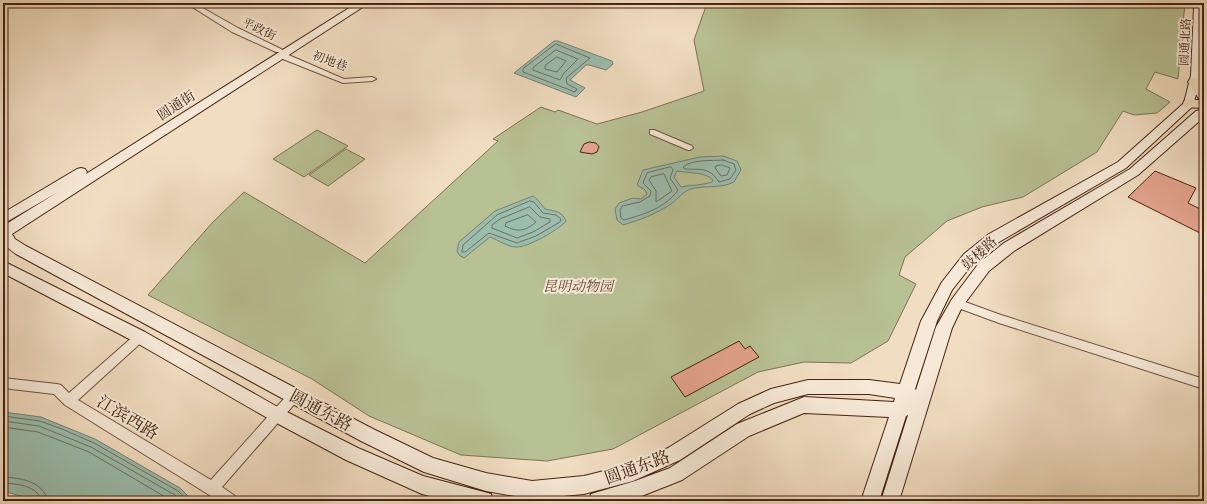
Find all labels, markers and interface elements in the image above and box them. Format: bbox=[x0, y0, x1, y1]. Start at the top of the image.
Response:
street label: 平政街 bbox=[240, 15, 279, 43]
street label: 圆通北路 bbox=[1177, 18, 1193, 66]
street label: 初地巷 bbox=[311, 48, 349, 74]
street label: 圆通街 bbox=[154, 87, 199, 124]
street label: 鼓楼路 bbox=[958, 233, 1001, 274]
park label: 昆明动物园 bbox=[543, 278, 615, 295]
street label: 圆通东路 bbox=[286, 385, 356, 436]
street label: 江滨西路 bbox=[93, 391, 162, 444]
street label: 圆通东路 bbox=[602, 446, 673, 489]

